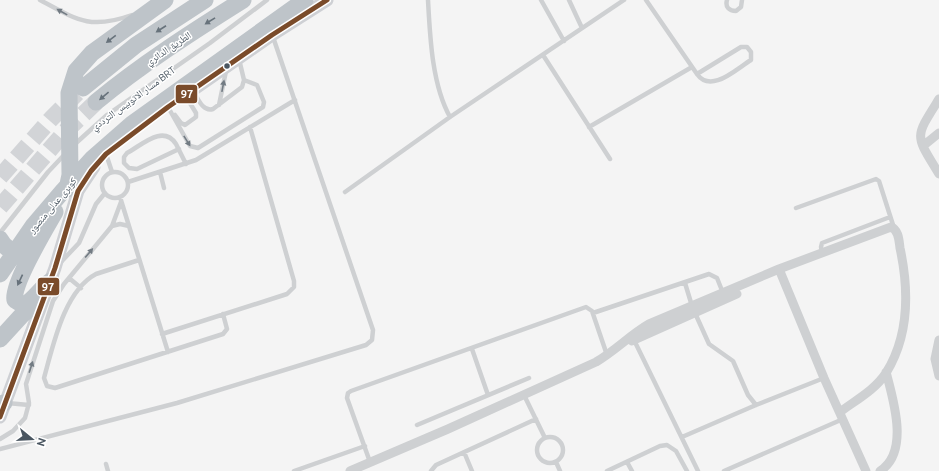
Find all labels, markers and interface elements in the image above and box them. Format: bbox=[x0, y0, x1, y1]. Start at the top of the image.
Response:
one-way arrow bbox=[56, 9, 68, 16]
one-way arrow bbox=[205, 17, 215, 25]
one-way arrow bbox=[156, 25, 166, 33]
street label: الطريق الدائري bbox=[144, 29, 194, 69]
one-way arrow bbox=[105, 35, 116, 43]
unlabelled marker bbox=[222, 61, 232, 71]
street label: مسار الاتوبيس الترددي BRT bbox=[89, 64, 179, 135]
one-way arrow bbox=[220, 80, 226, 92]
line badge: 97 bbox=[175, 84, 198, 104]
text: 97 bbox=[181, 88, 193, 100]
one-way arrow bbox=[99, 91, 109, 100]
one-way arrow bbox=[184, 135, 191, 147]
street label: كوبرى عدلى منصور bbox=[25, 175, 80, 237]
one-way arrow bbox=[85, 248, 94, 258]
one-way arrow bbox=[17, 275, 23, 286]
line badge: 97 bbox=[37, 277, 60, 296]
text: 97 bbox=[42, 281, 54, 293]
one-way arrow bbox=[28, 361, 34, 373]
north arrow bbox=[12, 419, 52, 459]
text: N bbox=[35, 436, 48, 448]

